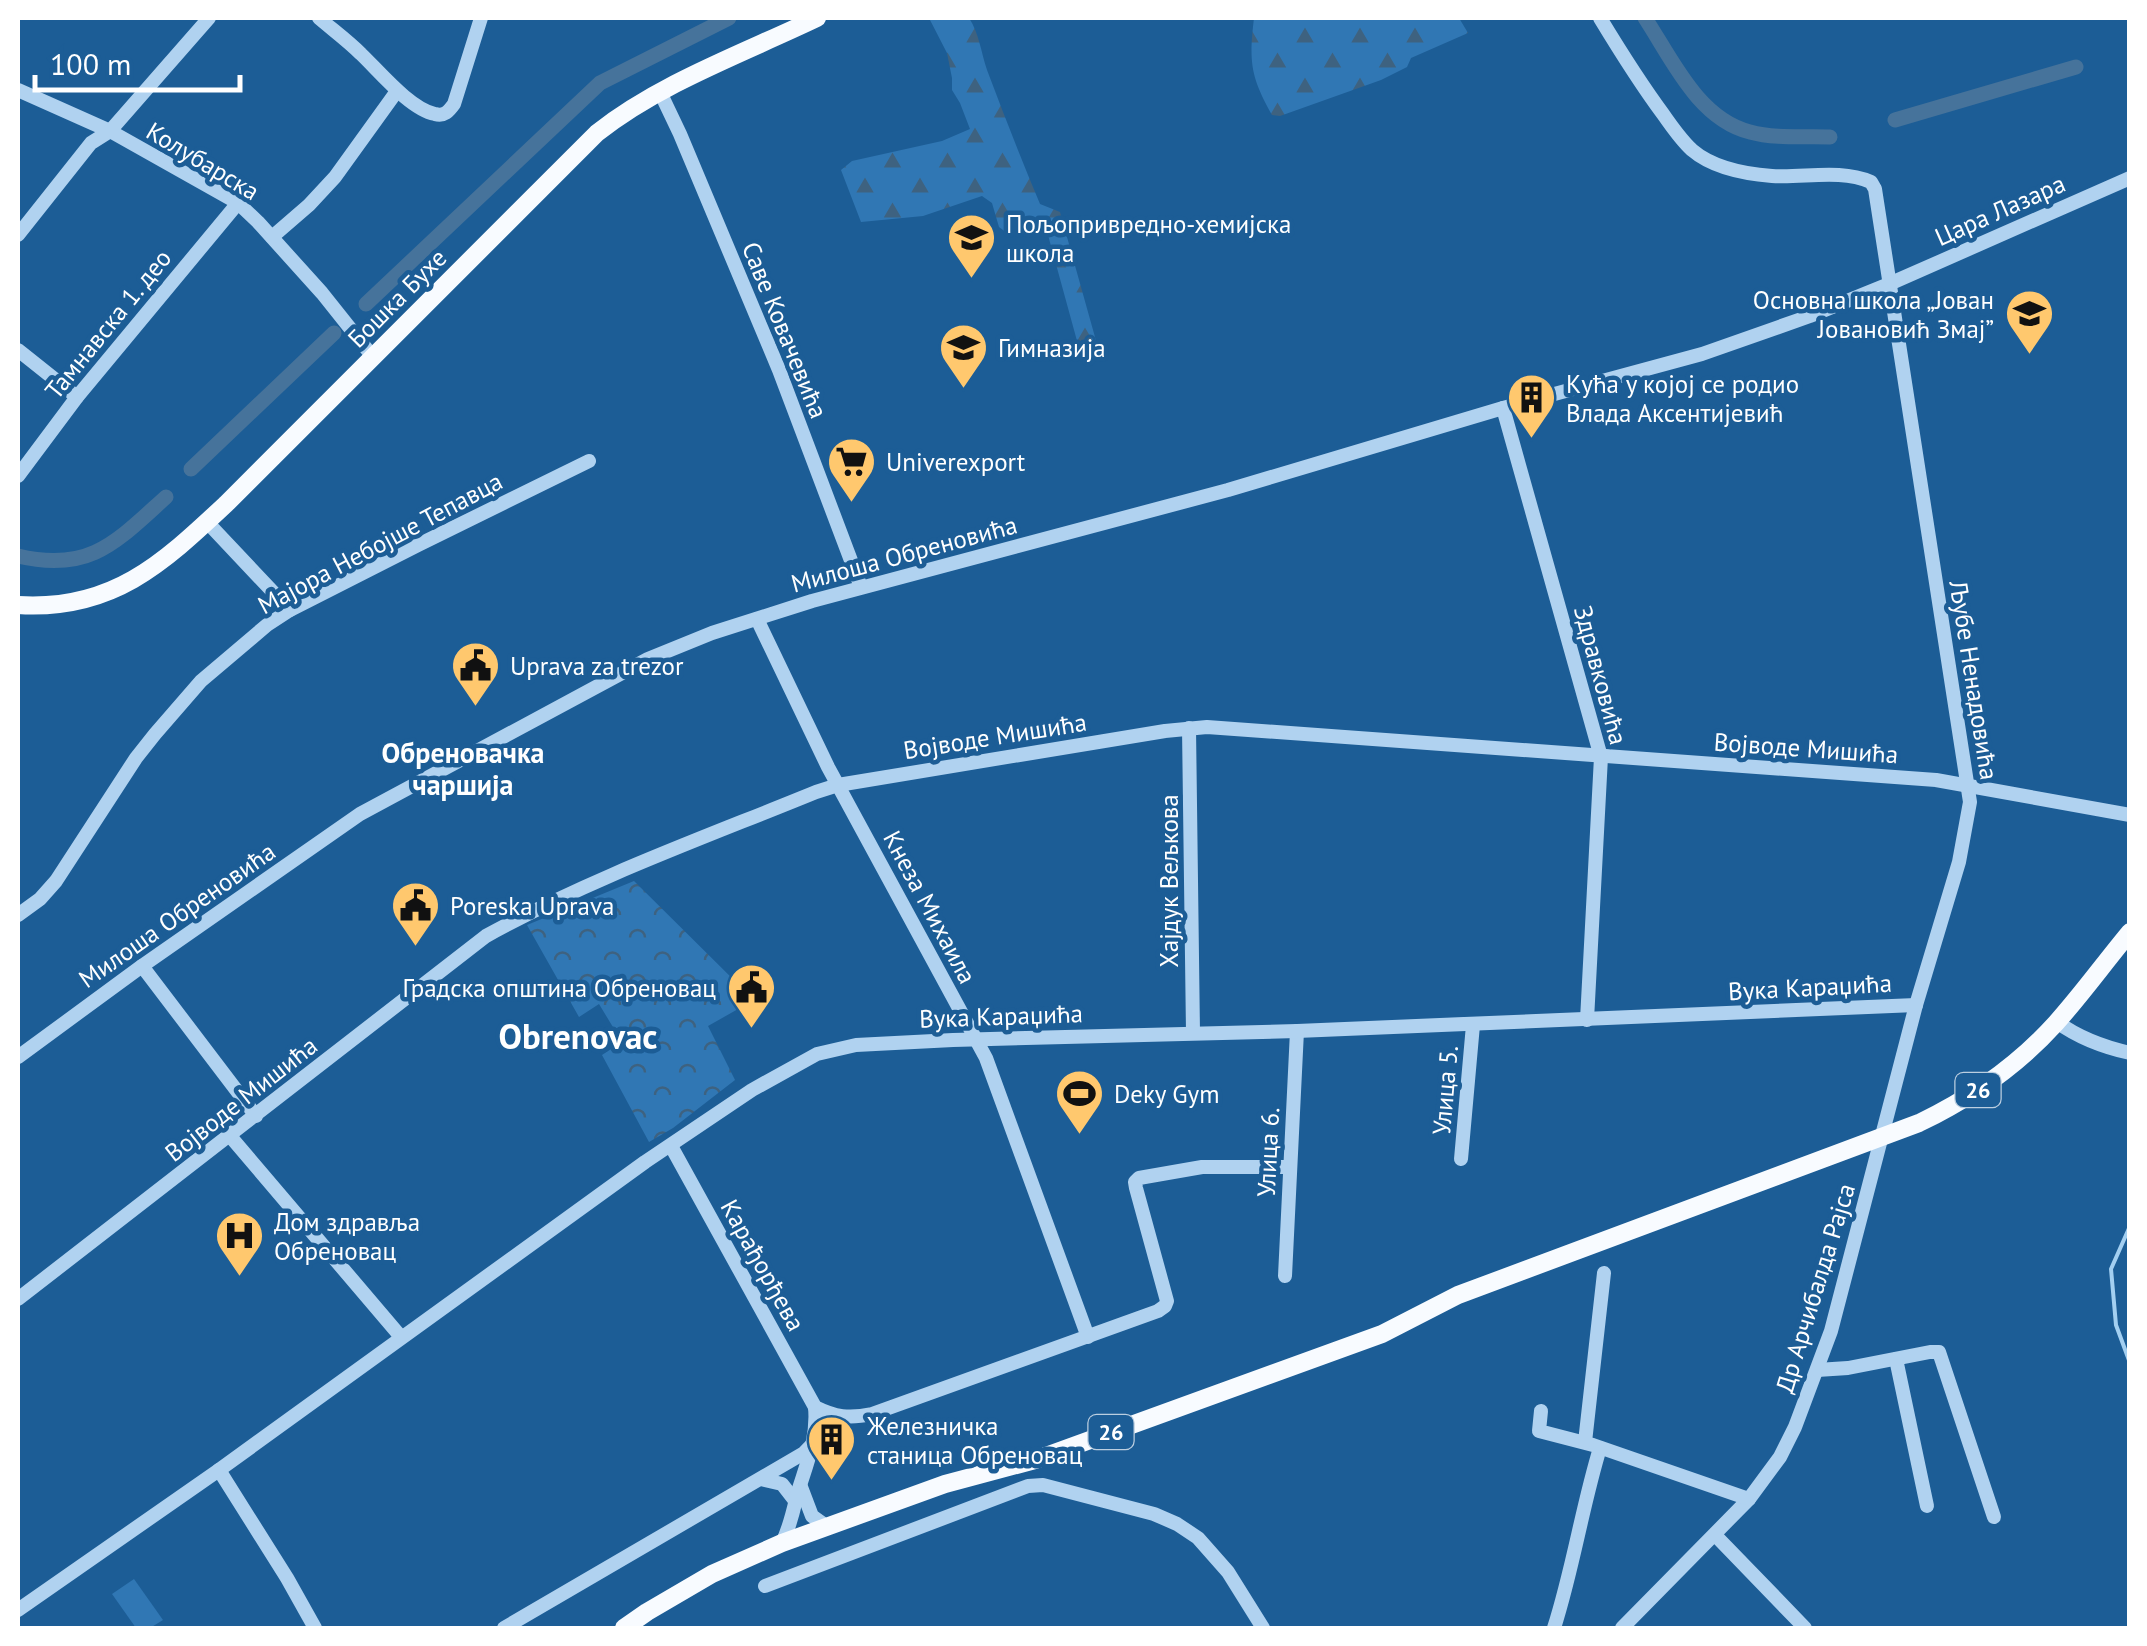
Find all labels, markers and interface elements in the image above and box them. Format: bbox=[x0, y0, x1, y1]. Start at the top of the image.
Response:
scale bar bbox=[35, 30, 240, 92]
text: 100 m bbox=[50, 44, 131, 83]
street label: Колубарска bbox=[141, 115, 265, 207]
street label: Цара Лазара bbox=[1930, 167, 2070, 253]
place label: Пољопривредно-хемијска школа bbox=[1006, 208, 1291, 269]
school or university icon: Пољопривредно-хемијска школа bbox=[945, 212, 997, 280]
street label: Саве Ковачевића bbox=[735, 237, 835, 423]
street label: Бошка Бухе bbox=[341, 242, 453, 354]
street label: Тамнавска 1. део bbox=[38, 243, 178, 405]
place label: Основна школа „Јован Јовановић Змај” bbox=[1753, 284, 1994, 345]
school or university icon: Основна школа „Јован Јовановић Змај” bbox=[2003, 288, 2055, 356]
school or university icon: Гимназија bbox=[937, 322, 989, 390]
place label: Гимназија bbox=[998, 332, 1106, 364]
place label: Кућа у којој се родио Влада Аксентијевић bbox=[1566, 368, 1799, 429]
building icon: Кућа у којој се родио Влада Аксентијевић bbox=[1505, 372, 1557, 440]
supermarket icon: Univerexport bbox=[825, 436, 877, 504]
place label: Univerexport bbox=[886, 446, 1026, 478]
street label: Мајора Небојше Тепавца bbox=[252, 465, 508, 621]
street label: Милоша Обреновића bbox=[787, 508, 1021, 600]
street label: Љубе Ненадовића bbox=[1942, 577, 2006, 782]
street label: Здравковића bbox=[1567, 602, 1635, 748]
public building icon: Uprava za trezor bbox=[449, 640, 501, 708]
place label: Uprava za trezor bbox=[510, 650, 684, 682]
street label: Војводе Мишића bbox=[901, 706, 1089, 766]
street label: Војводе Мишића bbox=[1713, 726, 1899, 770]
district label: Обреновачка чаршија bbox=[382, 734, 544, 803]
street label: Хајдук Вељкова bbox=[1153, 794, 1185, 968]
street label: Кнеза Михаила bbox=[876, 825, 984, 989]
street label: Милоша Обреновића bbox=[73, 835, 281, 995]
public building icon: Poreska Uprava bbox=[389, 880, 441, 948]
place label: Poreska Uprava bbox=[450, 890, 614, 922]
public building icon: Градска општина Обреновац bbox=[725, 962, 777, 1030]
street label: Вука Караџића bbox=[1727, 967, 1893, 1007]
place label: Градска општина Обреновац bbox=[402, 972, 716, 1004]
street label: Вука Караџића bbox=[918, 997, 1084, 1035]
district label: Obrenovac bbox=[499, 1013, 657, 1059]
street label: Војводе Мишића bbox=[158, 1029, 324, 1169]
street label: Улица 5. bbox=[1425, 1044, 1465, 1136]
sports icon: Deky Gym bbox=[1053, 1068, 1105, 1136]
road number: 26 bbox=[1956, 1073, 2000, 1107]
place label: Deky Gym bbox=[1114, 1078, 1220, 1110]
street label: Улица 6. bbox=[1250, 1106, 1286, 1198]
street label: Др Арчибалда Рајса bbox=[1768, 1180, 1862, 1396]
street label: Карађорђева bbox=[714, 1194, 812, 1336]
place label: Дом здравља Обреновац bbox=[274, 1206, 420, 1267]
hospital icon: Дом здравља Обреновац bbox=[213, 1210, 265, 1278]
place label: Железничка станица Обреновац bbox=[866, 1410, 1083, 1471]
building icon: Железничка станица Обреновац bbox=[806, 1414, 858, 1482]
road number: 26 bbox=[1088, 1415, 1134, 1449]

